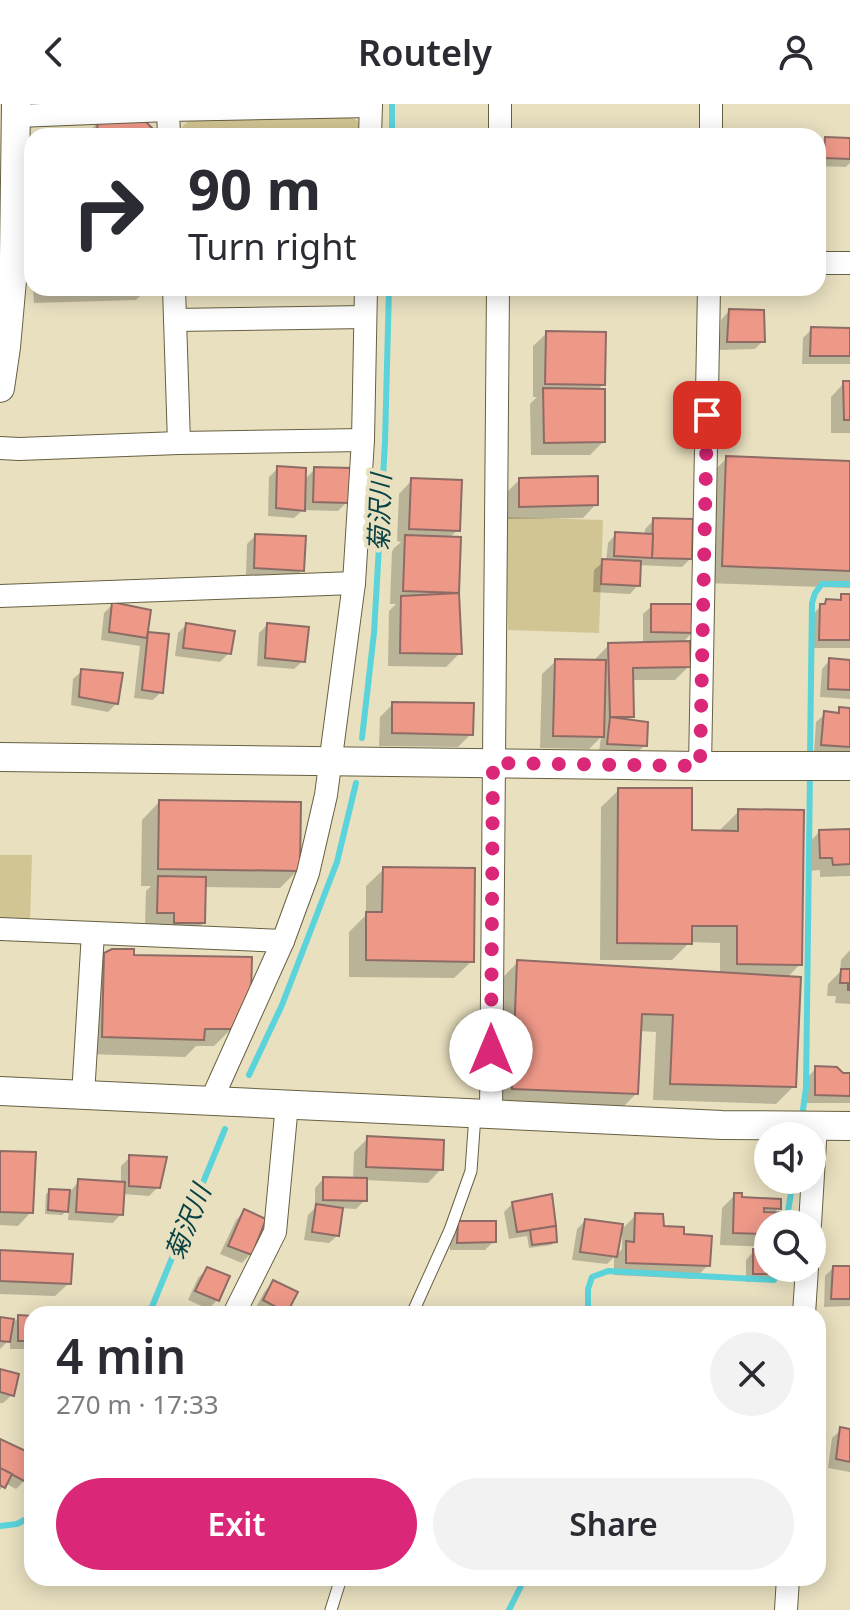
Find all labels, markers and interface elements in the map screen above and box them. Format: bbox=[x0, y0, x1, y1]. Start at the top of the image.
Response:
text: Routely bbox=[358, 28, 492, 77]
icon: back bbox=[32, 30, 76, 74]
icon: person bbox=[774, 30, 818, 74]
text: 90 m bbox=[188, 150, 321, 226]
icon: right bbox=[56, 160, 160, 264]
text: Turn right bbox=[188, 222, 356, 271]
pin bbox=[673, 381, 741, 449]
icon: arrive bbox=[685, 393, 729, 437]
water label: 菊沢川 bbox=[360, 470, 398, 553]
position arrow bbox=[449, 1008, 533, 1092]
map controls bbox=[754, 1122, 826, 1282]
button: sound bbox=[754, 1122, 826, 1194]
water label: 菊沢川 bbox=[156, 1176, 219, 1265]
button: search bbox=[754, 1210, 826, 1282]
text: 4 min bbox=[56, 1323, 186, 1388]
button: close bbox=[710, 1332, 794, 1416]
text: 270 m · 17:33 bbox=[56, 1386, 219, 1422]
button: Exit bbox=[56, 1478, 417, 1570]
button: Share bbox=[433, 1478, 794, 1570]

